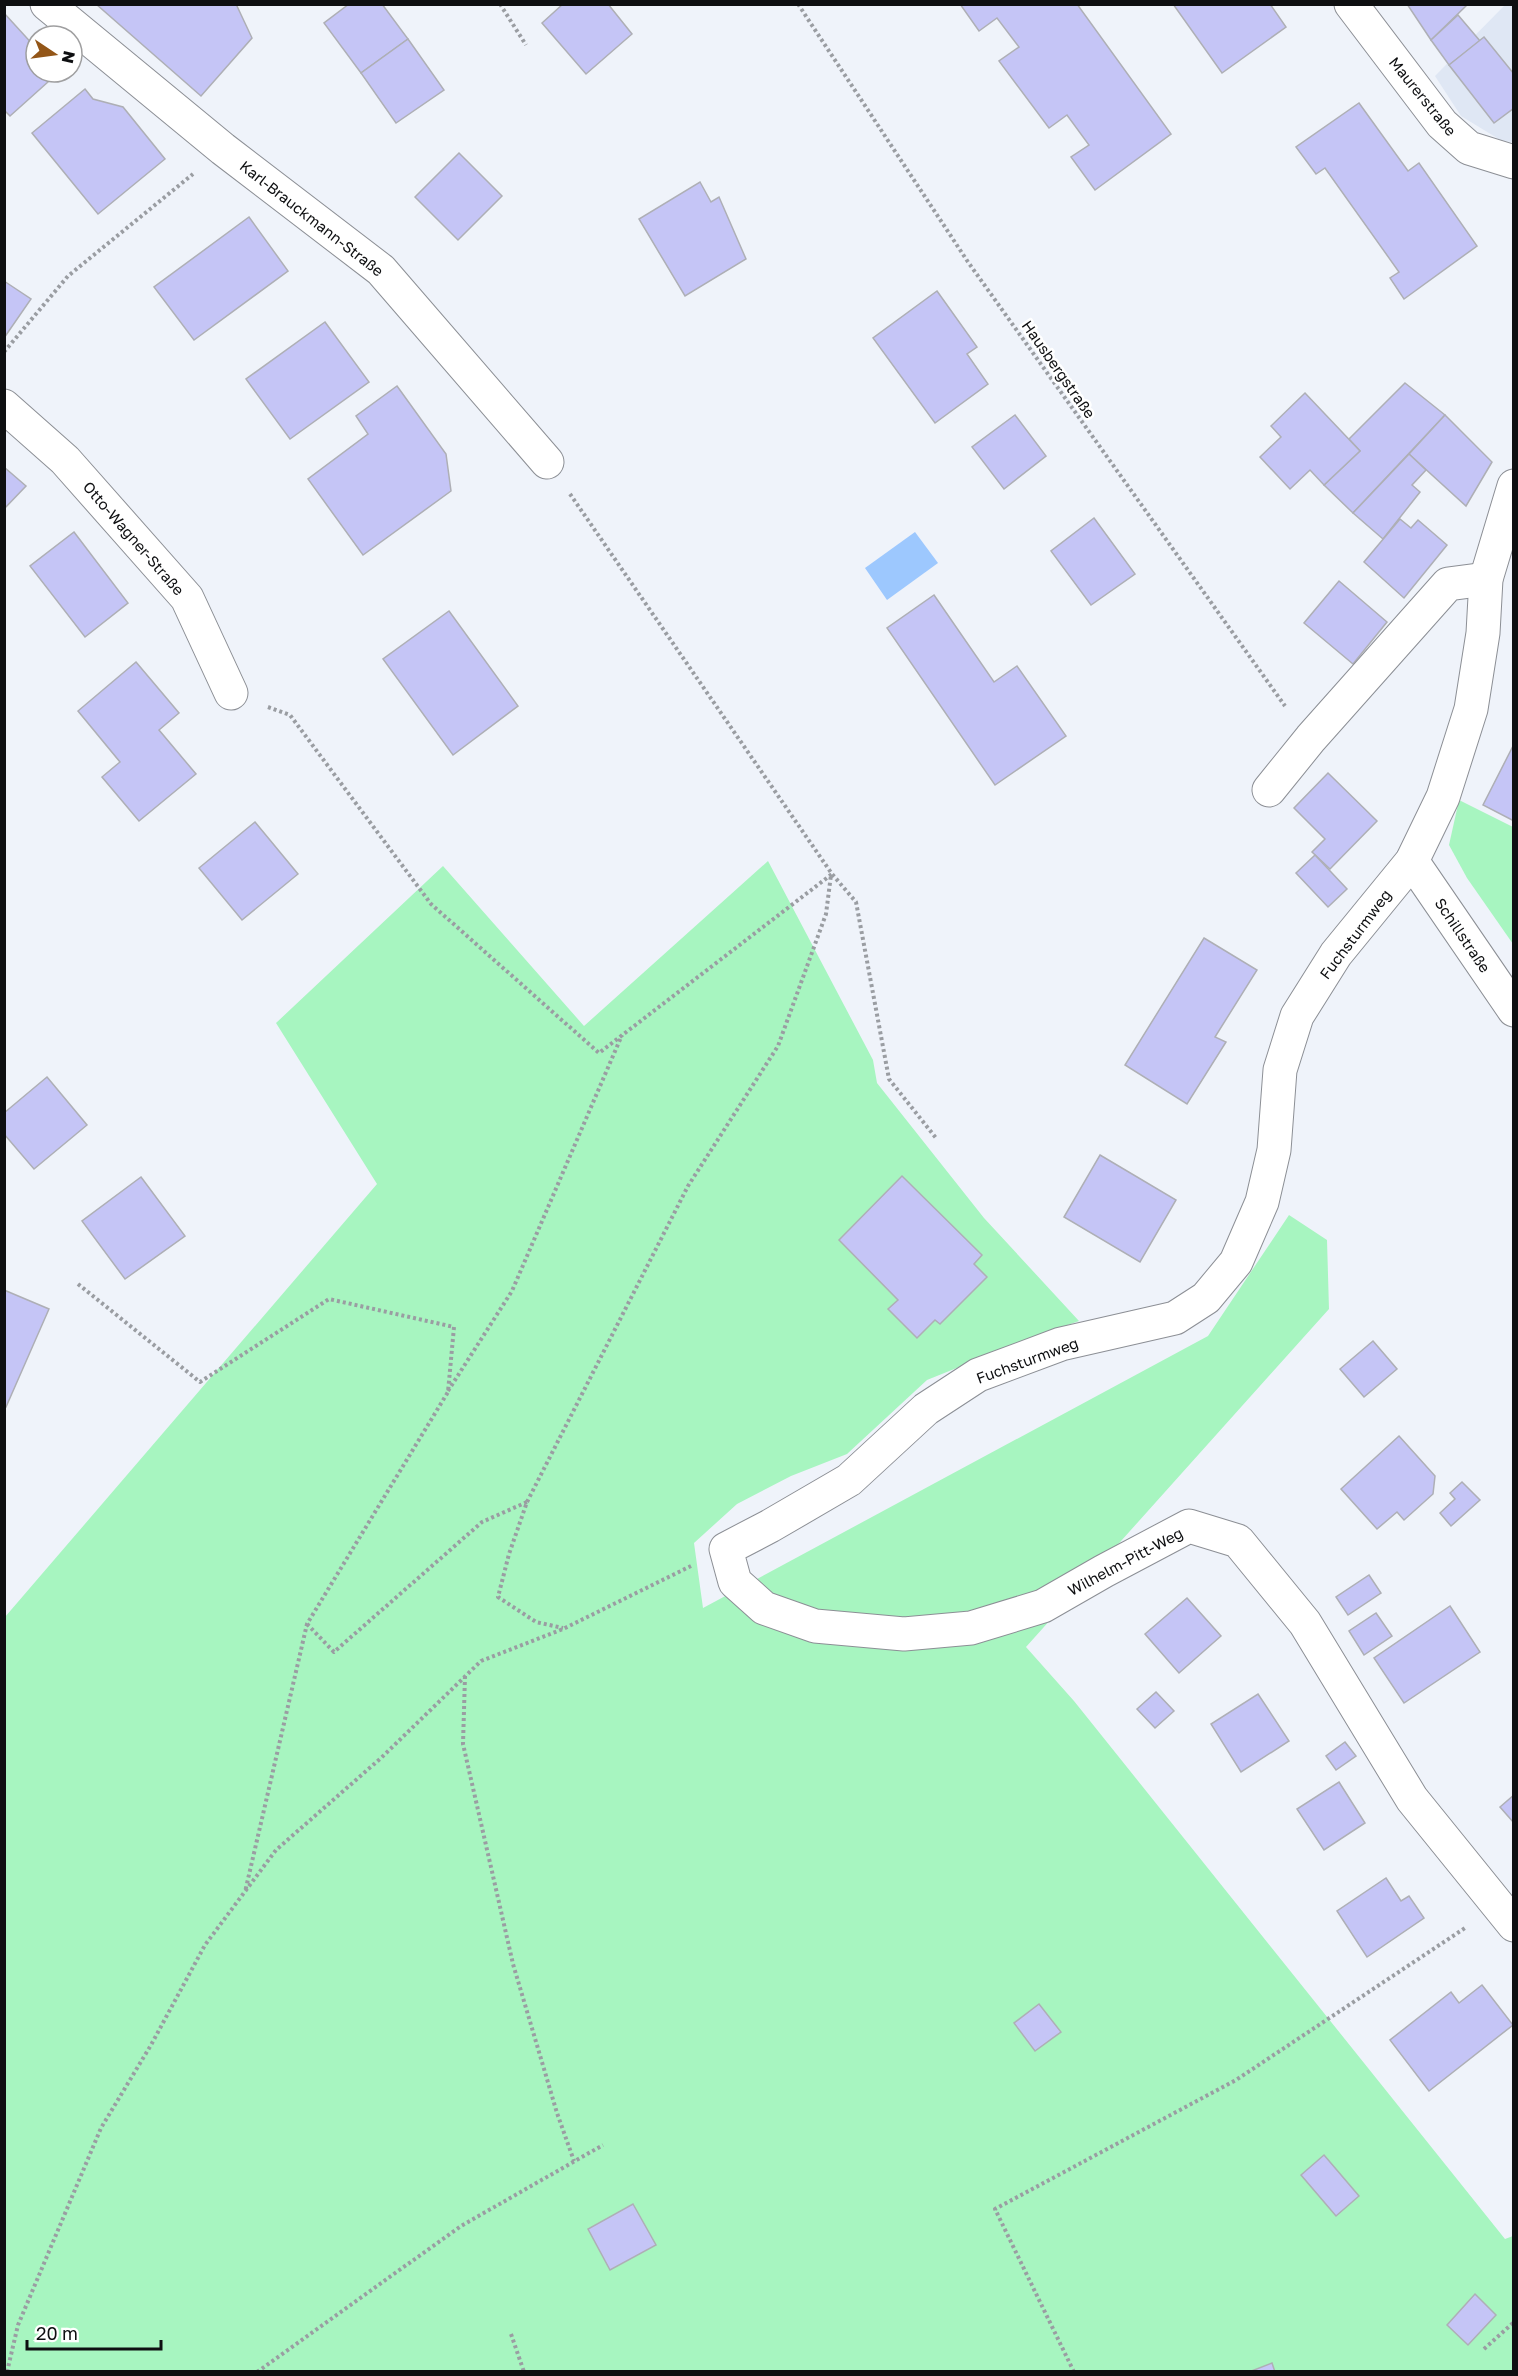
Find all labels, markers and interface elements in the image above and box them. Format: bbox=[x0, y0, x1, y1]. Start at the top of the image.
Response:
north arrow bbox=[24, 24, 84, 84]
text: N bbox=[58, 49, 80, 66]
street label: Maurerstraße bbox=[1386, 53, 1460, 139]
street label: Karl-Brauckmann-Straße bbox=[237, 156, 388, 280]
street label: Hausbergstraße bbox=[1019, 317, 1100, 422]
street label: Otto-Wagner-Straße bbox=[80, 478, 188, 599]
street label: Fuchsturmweg bbox=[1316, 886, 1394, 982]
street label: Schillstraße bbox=[1431, 894, 1495, 976]
street label: Fuchsturmweg bbox=[973, 1333, 1081, 1387]
street label: Wilhelm-Pitt-Weg bbox=[1064, 1523, 1186, 1599]
scale bar bbox=[27, 2313, 160, 2351]
text: 20 m bbox=[36, 2322, 78, 2344]

